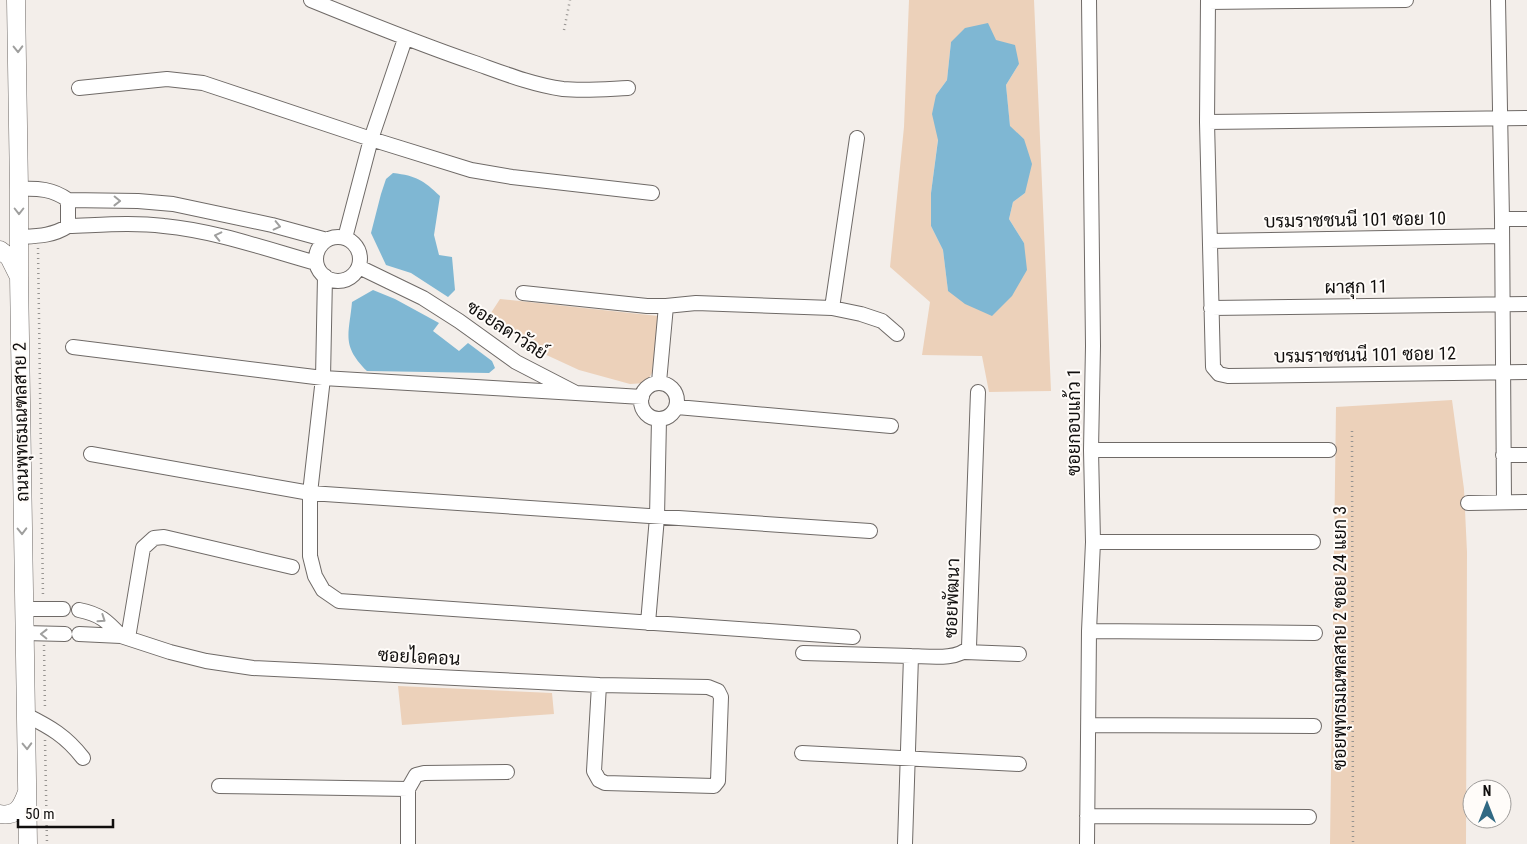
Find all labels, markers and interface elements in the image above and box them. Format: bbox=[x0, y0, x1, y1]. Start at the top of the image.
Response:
one-way arrow bbox=[12, 45, 23, 53]
one-way arrow bbox=[114, 196, 121, 206]
street label: บรมราชชนนี 101 ซอย 10 bbox=[1264, 205, 1446, 232]
one-way arrow bbox=[14, 208, 24, 215]
one-way arrow bbox=[273, 220, 282, 231]
one-way arrow bbox=[214, 231, 223, 242]
street label: ผาสุก 11 bbox=[1324, 275, 1388, 300]
street label: ซอยลดาวัลย์ bbox=[463, 294, 553, 363]
street label: บรมราชชนนี 101 ซอย 12 bbox=[1274, 340, 1456, 367]
street label: ถนนพุทธมณฑลสาย 2 bbox=[9, 342, 34, 502]
street label: ซอยกอบแก้ว 1 bbox=[1062, 368, 1084, 476]
street label: ซอยพุทธมณฑลสาย 2 ซอย 24 แยก 3 bbox=[1329, 506, 1352, 770]
one-way arrow bbox=[17, 528, 27, 535]
street label: ซอยพัฒนา bbox=[940, 558, 963, 638]
one-way arrow bbox=[97, 613, 106, 622]
one-way arrow bbox=[40, 629, 48, 639]
street label: ซอยไอคอน bbox=[377, 642, 461, 669]
one-way arrow bbox=[22, 742, 32, 750]
north arrow bbox=[1462, 779, 1512, 829]
text: N bbox=[1483, 783, 1491, 799]
scale bar bbox=[18, 796, 112, 828]
text: 50 m bbox=[25, 805, 55, 823]

